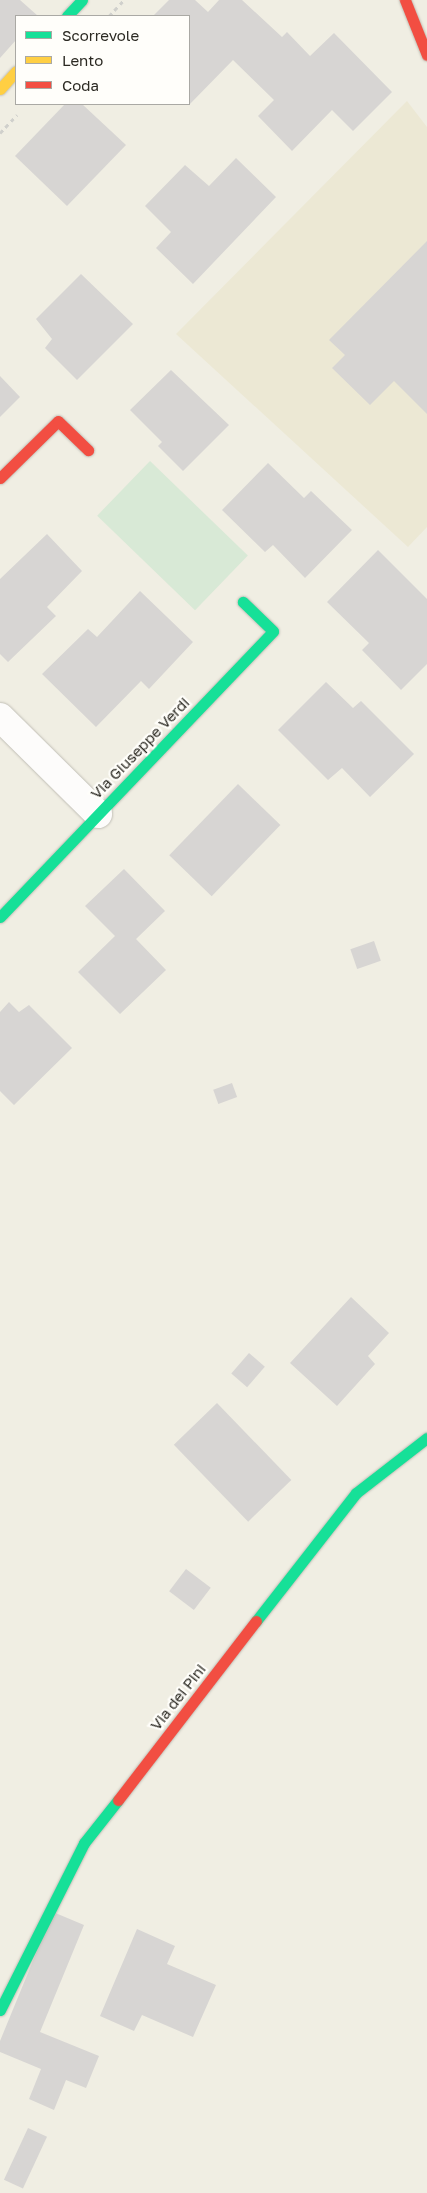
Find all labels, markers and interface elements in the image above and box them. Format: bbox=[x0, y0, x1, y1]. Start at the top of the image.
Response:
legend bbox=[15, 15, 190, 105]
text: Scorrevole bbox=[62, 26, 139, 44]
text: Lento bbox=[62, 51, 103, 69]
text: Coda bbox=[62, 76, 99, 94]
street label: Via Giuseppe Verdi bbox=[87, 693, 193, 803]
street label: Via dei Pini bbox=[147, 1660, 209, 1734]

